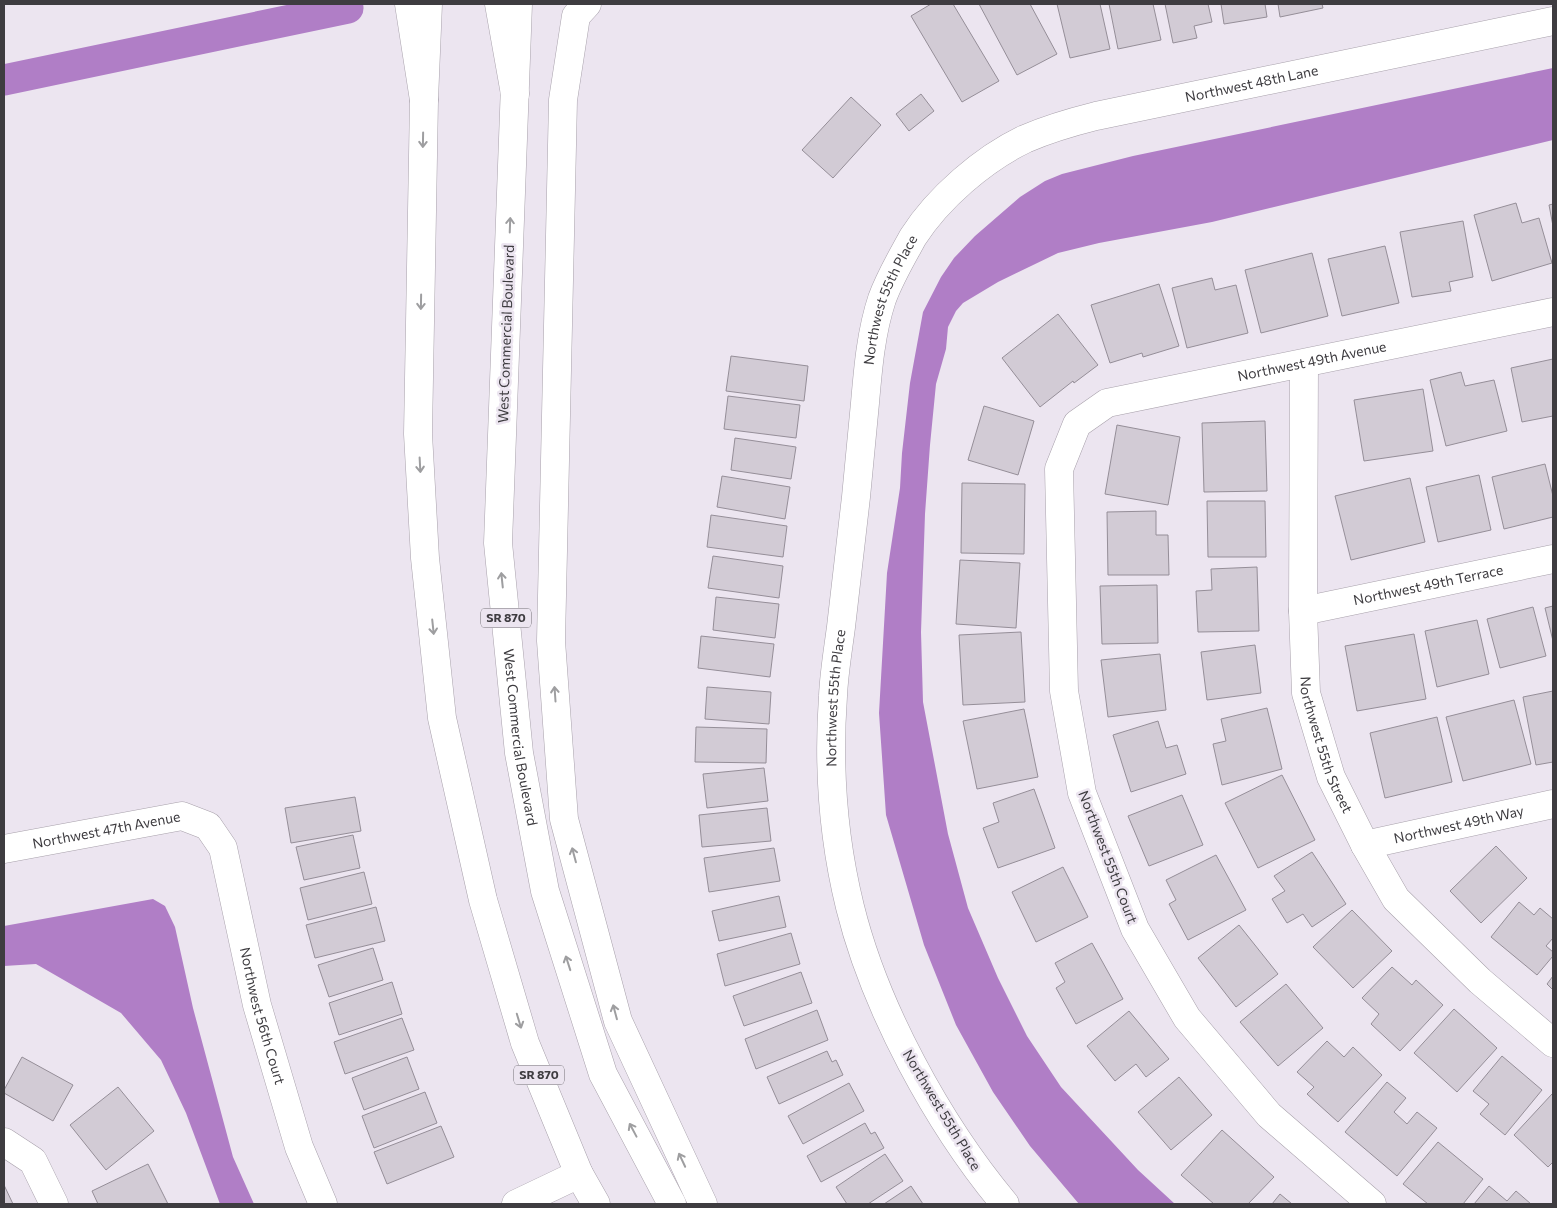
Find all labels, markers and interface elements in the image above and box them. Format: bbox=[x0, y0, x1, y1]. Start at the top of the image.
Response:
street label: Northwest 48th Lane bbox=[1184, 61, 1320, 105]
one-way arrow bbox=[419, 132, 428, 148]
one-way arrow bbox=[505, 218, 515, 234]
street label: Northwest 55th Place bbox=[860, 232, 921, 366]
street label: West Commercial Boulevard bbox=[494, 245, 517, 423]
one-way arrow bbox=[416, 294, 425, 310]
street label: Northwest 49th Avenue bbox=[1236, 337, 1388, 384]
one-way arrow bbox=[416, 457, 425, 473]
street label: Northwest 49th Terrace bbox=[1352, 561, 1505, 608]
one-way arrow bbox=[497, 572, 507, 588]
road number: SR 870 bbox=[481, 608, 531, 628]
one-way arrow bbox=[428, 618, 438, 634]
street label: Northwest 55th Place bbox=[822, 628, 849, 767]
street label: West Commercial Boulevard bbox=[501, 648, 542, 827]
street label: Northwest 55th Street bbox=[1297, 676, 1357, 816]
one-way arrow bbox=[550, 686, 559, 702]
street label: Northwest 55th Court bbox=[1075, 788, 1142, 926]
street label: Northwest 49th Way bbox=[1392, 802, 1525, 846]
street label: Northwest 47th Avenue bbox=[31, 808, 181, 852]
one-way arrow bbox=[569, 847, 578, 863]
street label: Northwest 56th Court bbox=[237, 946, 289, 1087]
one-way arrow bbox=[563, 955, 573, 971]
one-way arrow bbox=[610, 1005, 619, 1021]
one-way arrow bbox=[514, 1012, 524, 1028]
street label: Northwest 55th Place bbox=[900, 1046, 985, 1173]
road number: SR 870 bbox=[514, 1066, 564, 1084]
one-way arrow bbox=[628, 1123, 637, 1138]
one-way arrow bbox=[677, 1153, 686, 1168]

